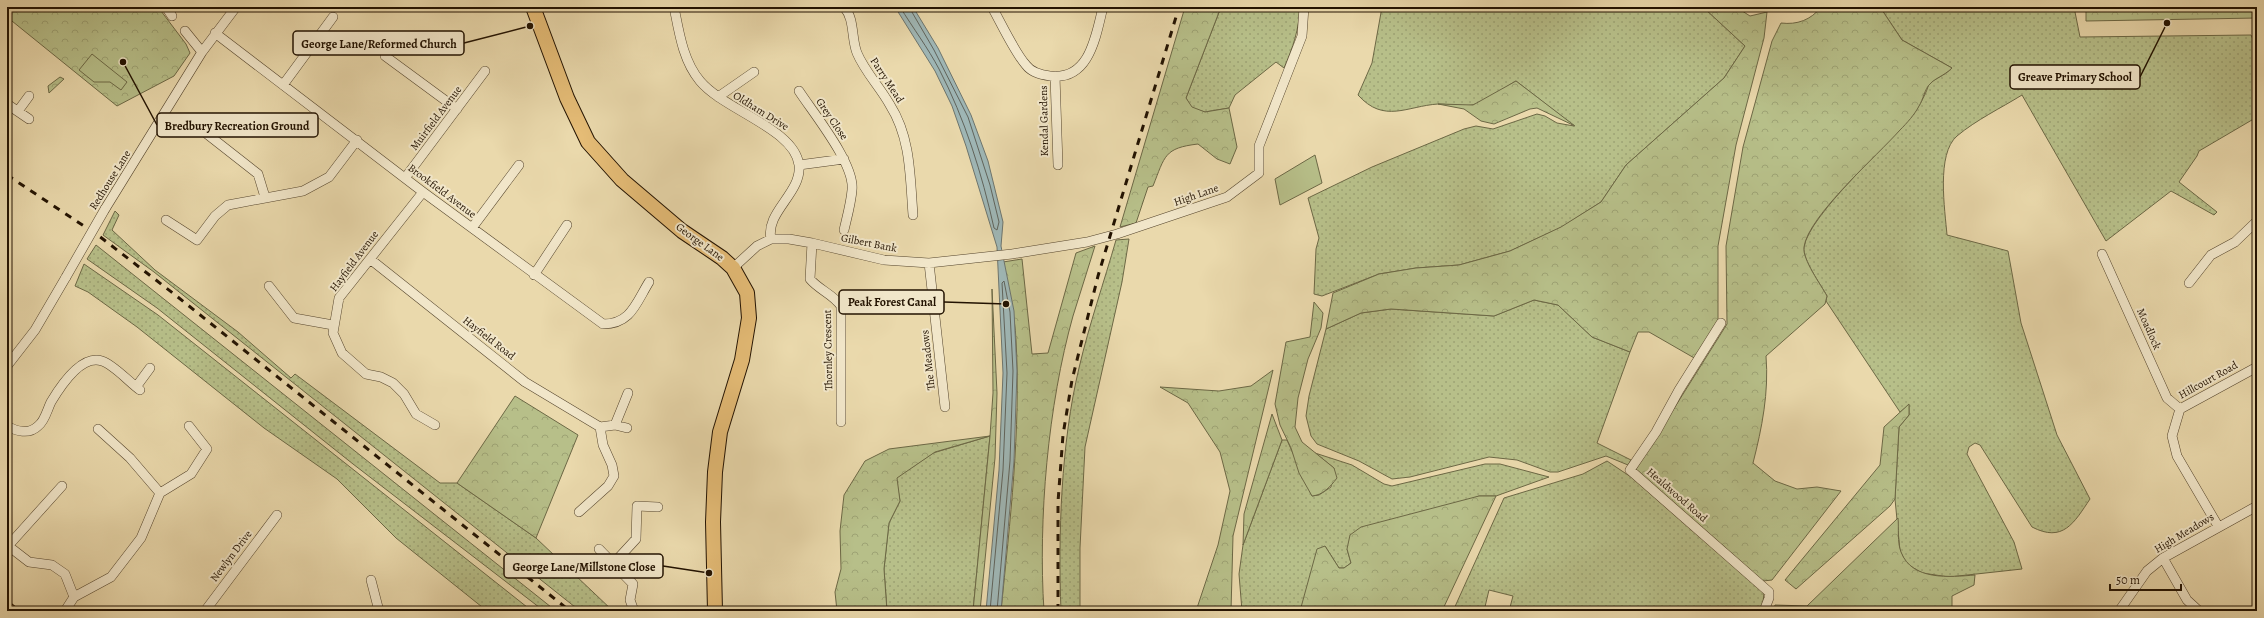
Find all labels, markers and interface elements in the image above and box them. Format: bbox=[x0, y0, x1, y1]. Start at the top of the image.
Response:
callout: George Lane/Reformed Church bbox=[293, 31, 464, 55]
text: George Lane/Reformed Church bbox=[301, 36, 457, 52]
street label: Parry Mead bbox=[867, 54, 907, 106]
callout: Greave Primary School bbox=[2010, 65, 2140, 89]
text: Greave Primary School bbox=[2018, 69, 2133, 85]
street label: Muirfield Avenue bbox=[407, 83, 465, 153]
street label: Kendal Gardens bbox=[1036, 85, 1052, 157]
street label: Oldham Drive bbox=[730, 88, 792, 134]
street label: Grey Close bbox=[812, 95, 852, 143]
callout: Bredbury Recreation Ground bbox=[157, 113, 318, 137]
text: Bredbury Recreation Ground bbox=[165, 118, 310, 134]
street label: Redhouse Lane bbox=[86, 147, 134, 213]
street label: Brookfield Avenue bbox=[405, 160, 479, 222]
street label: High Lane bbox=[1172, 180, 1220, 210]
street label: George Lane bbox=[673, 219, 727, 265]
street label: Hayfield Avenue bbox=[326, 227, 382, 295]
street label: Gilbert Bank bbox=[840, 230, 899, 256]
callout: Peak Forest Canal bbox=[839, 290, 944, 314]
text: Peak Forest Canal bbox=[848, 294, 937, 310]
street label: Moadlock bbox=[2133, 306, 2165, 353]
street label: Thornley Crescent bbox=[820, 309, 836, 390]
street label: Hayfield Road bbox=[460, 313, 518, 363]
street label: The Meadows bbox=[917, 329, 939, 391]
street label: Hillcourt Road bbox=[2176, 358, 2240, 402]
street label: Healdwood Road bbox=[1643, 464, 1711, 526]
street label: High Meadows bbox=[2151, 509, 2217, 557]
street label: Newlyn Drive bbox=[207, 527, 255, 585]
callout: George Lane/Millstone Close bbox=[504, 554, 663, 578]
text: George Lane/Millstone Close bbox=[513, 559, 656, 575]
scale bar bbox=[2110, 566, 2181, 592]
text: 50 m bbox=[2116, 572, 2140, 588]

